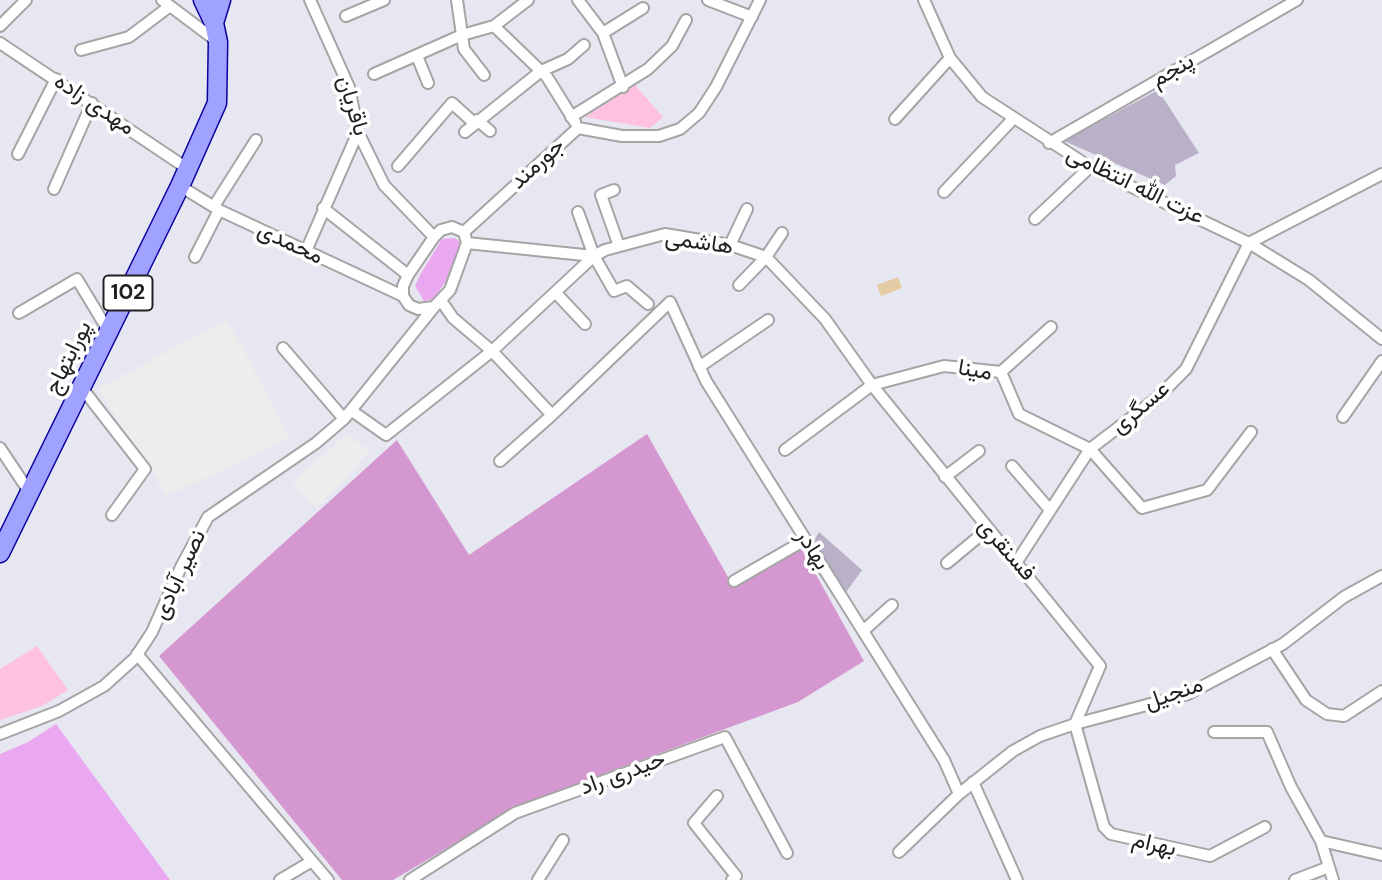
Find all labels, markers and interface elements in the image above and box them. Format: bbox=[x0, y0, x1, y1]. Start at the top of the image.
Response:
street label: پنجم bbox=[1147, 48, 1199, 94]
street label: مهدی زاده bbox=[48, 68, 140, 142]
street label: باقریان bbox=[330, 73, 374, 139]
street label: جورمند bbox=[505, 132, 571, 196]
street label: عزت الله انتظامی bbox=[1062, 141, 1208, 231]
street label: محمدی bbox=[253, 217, 327, 271]
street label: هاشمی bbox=[663, 225, 735, 261]
road number: 102 bbox=[104, 276, 152, 310]
street label: پورابتهاج bbox=[39, 317, 99, 399]
street label: مینا bbox=[956, 354, 994, 388]
street label: عسگری bbox=[1106, 375, 1176, 441]
street label: فسنقری bbox=[971, 513, 1041, 587]
street label: بهادر bbox=[789, 524, 835, 576]
street label: نصیر آبادی bbox=[147, 526, 213, 624]
street label: منجیل bbox=[1141, 671, 1207, 717]
street label: حیدری راد bbox=[577, 746, 669, 802]
street label: بهرام bbox=[1129, 827, 1179, 863]

